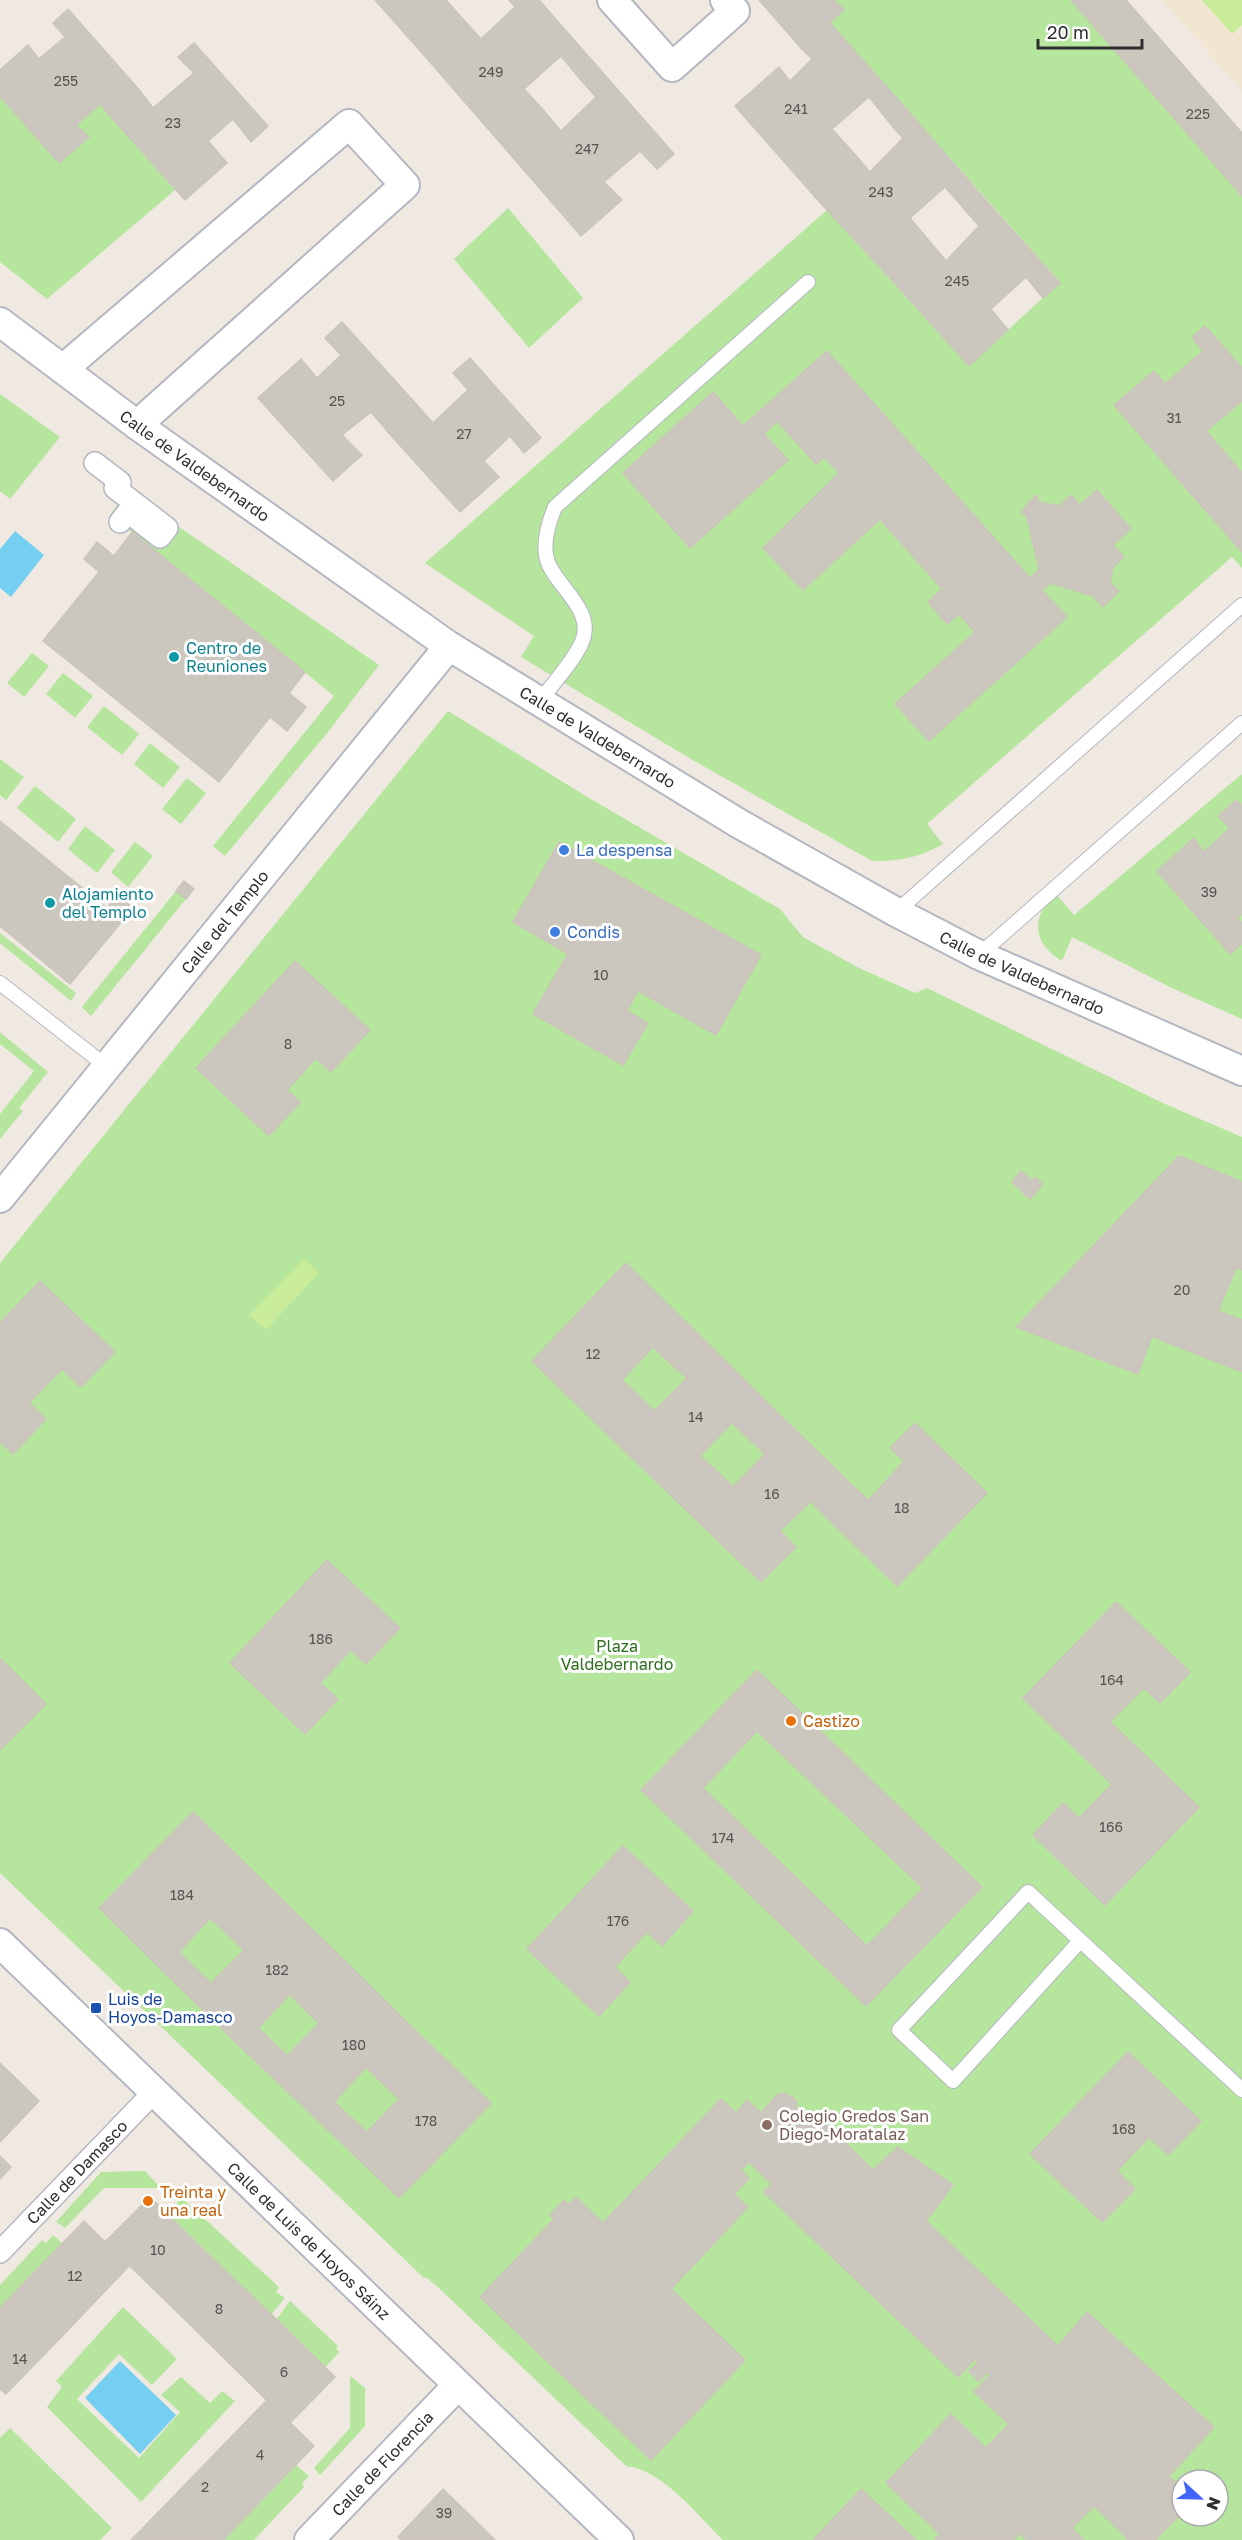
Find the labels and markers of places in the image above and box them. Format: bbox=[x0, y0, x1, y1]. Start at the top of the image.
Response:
place label: Centro de Reuniones bbox=[186, 638, 267, 676]
marker: Centro de Reuniones bbox=[167, 650, 181, 664]
place label: La despensa bbox=[576, 840, 672, 860]
marker: La despensa bbox=[557, 843, 571, 857]
place label: Alojamiento del Templo bbox=[62, 884, 154, 922]
marker: Alojamiento del Templo bbox=[43, 896, 57, 910]
place label: Condis bbox=[567, 922, 620, 942]
marker: Condis bbox=[548, 925, 562, 939]
place label: Castizo bbox=[803, 1711, 860, 1731]
marker: Castizo bbox=[784, 1714, 798, 1728]
place label: Luis de Hoyos-Damasco bbox=[108, 1989, 232, 2027]
marker: Luis de Hoyos-Damasco bbox=[89, 2001, 103, 2015]
place label: Colegio Gredos San Diego-Moratalaz bbox=[779, 2106, 929, 2144]
marker: Colegio Gredos San Diego-Moratalaz bbox=[760, 2118, 774, 2132]
place label: Treinta y una real bbox=[160, 2182, 226, 2220]
marker: Treinta y una real bbox=[141, 2194, 155, 2208]

